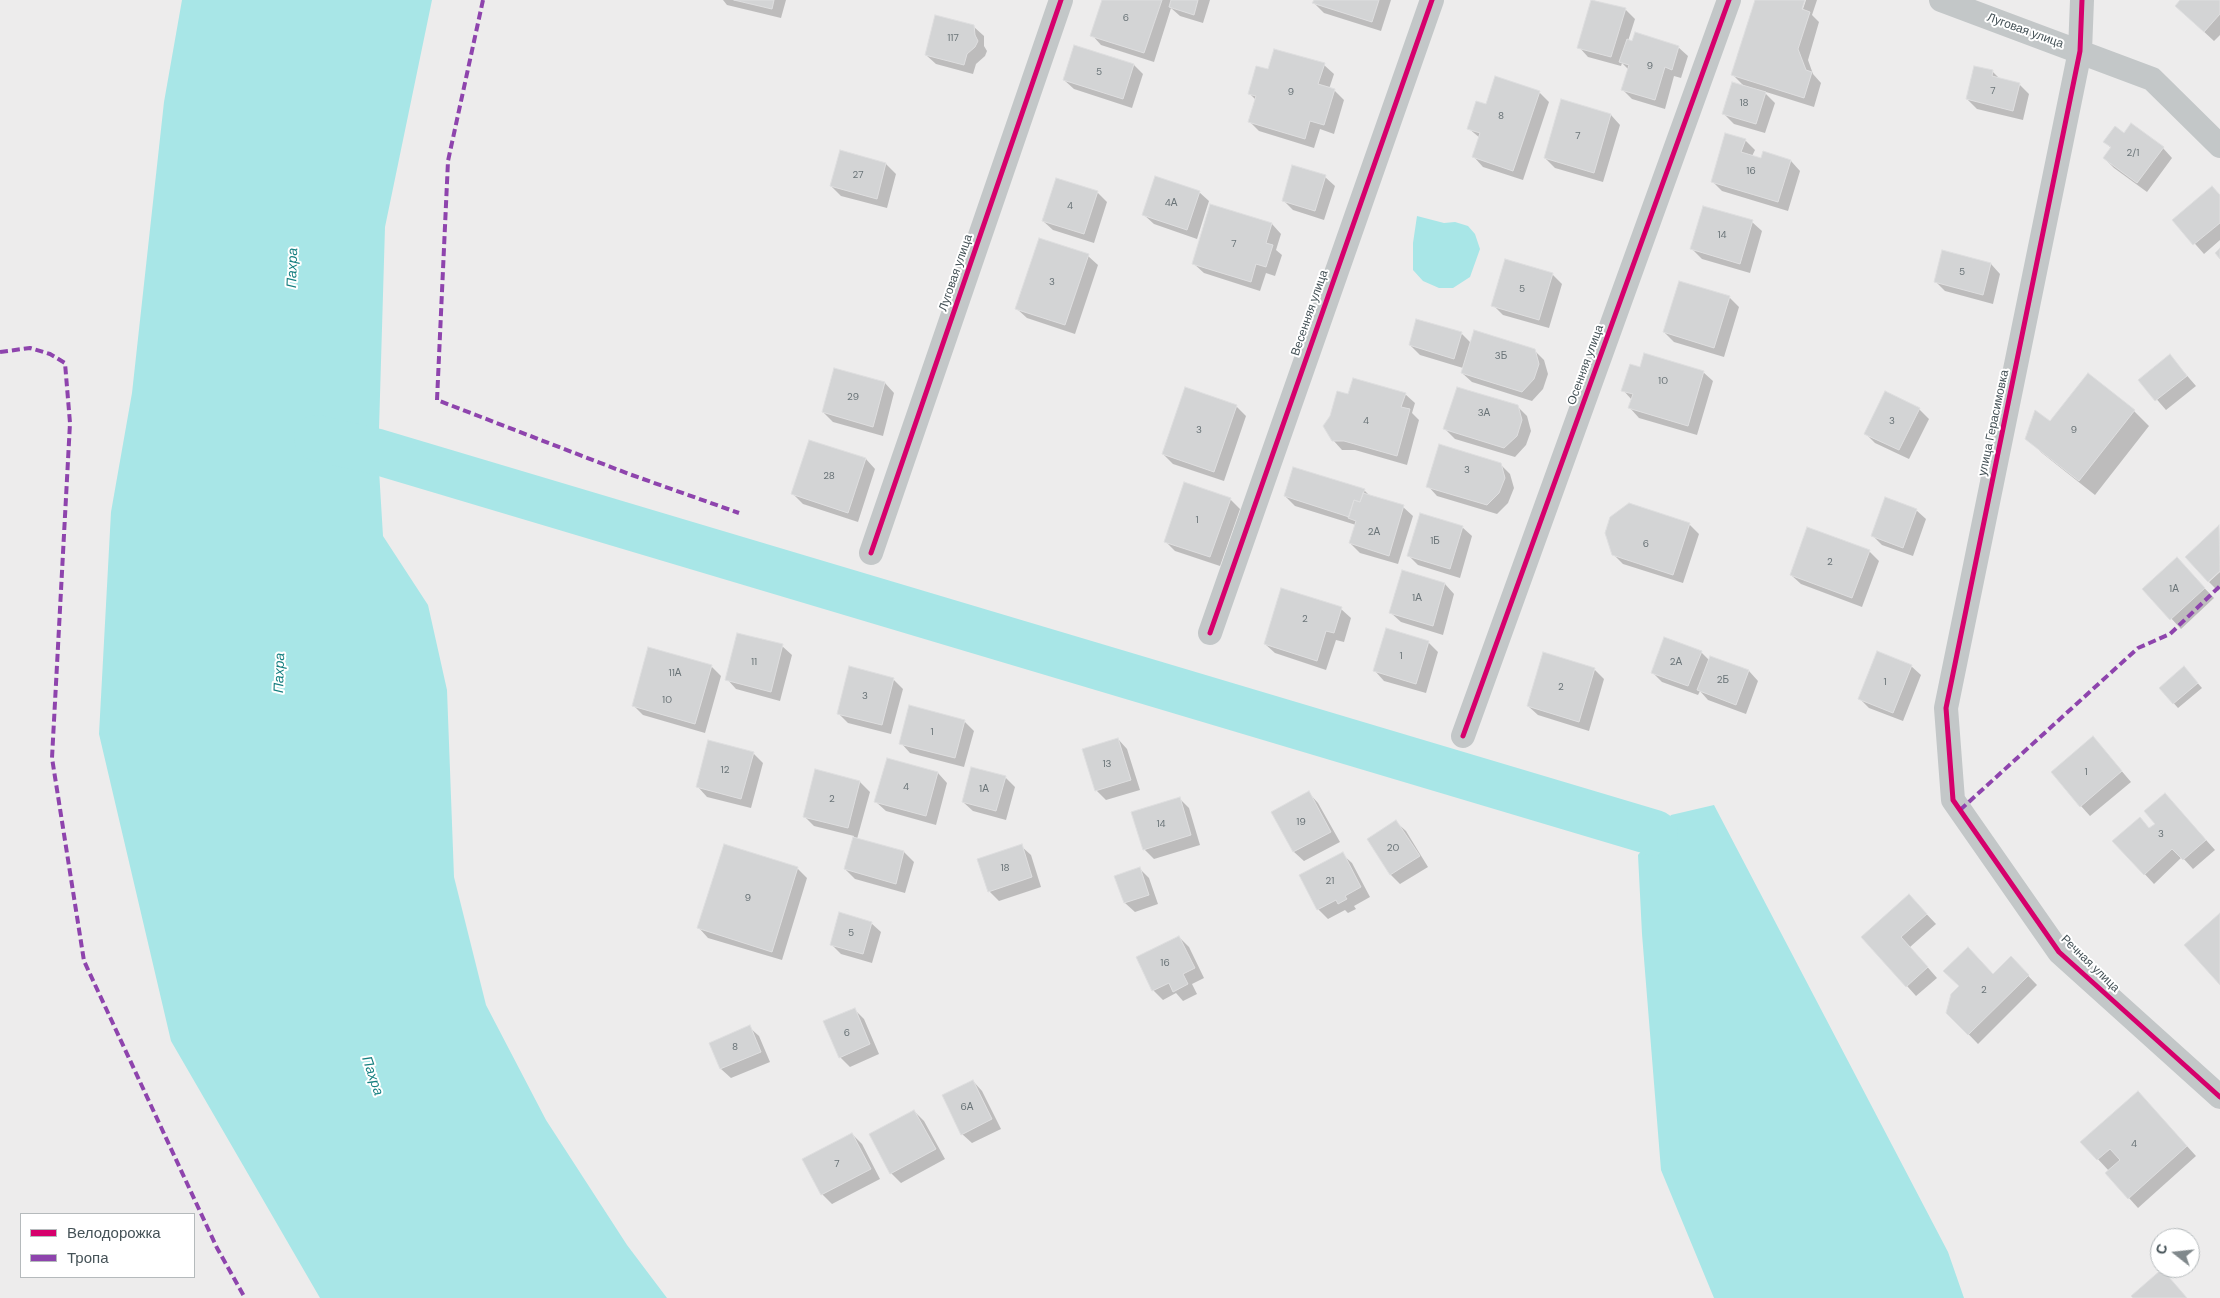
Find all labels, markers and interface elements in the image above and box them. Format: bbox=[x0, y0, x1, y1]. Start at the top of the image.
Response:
street label: Луговая улица bbox=[1985, 10, 2065, 52]
house number: 6 bbox=[1123, 12, 1129, 24]
house number: 117 bbox=[947, 32, 959, 44]
house number: 9 bbox=[1647, 60, 1653, 72]
house number: 5 bbox=[1096, 66, 1102, 78]
house number: 7 bbox=[1990, 85, 1996, 97]
house number: 9 bbox=[1288, 86, 1294, 98]
house number: 18 bbox=[1739, 97, 1749, 109]
house number: 8 bbox=[1498, 110, 1504, 122]
house number: 7 bbox=[1575, 130, 1581, 142]
house number: 2/1 bbox=[2127, 147, 2139, 159]
house number: 16 bbox=[1746, 165, 1756, 177]
house number: 27 bbox=[853, 169, 863, 181]
house number: 4А bbox=[1165, 197, 1177, 209]
house number: 4 bbox=[1067, 200, 1073, 212]
house number: 14 bbox=[1717, 229, 1727, 241]
street label: Луговая улица bbox=[936, 233, 976, 313]
house number: 7 bbox=[1231, 238, 1237, 250]
water label: Пахра bbox=[284, 247, 302, 289]
house number: 5 bbox=[1959, 266, 1965, 278]
street label: Весенняя улица bbox=[1289, 268, 1331, 358]
house number: 3 bbox=[1049, 276, 1055, 288]
house number: 5 bbox=[1519, 283, 1525, 295]
street label: Осенняя улица bbox=[1565, 323, 1607, 407]
house number: 3Б bbox=[1495, 350, 1507, 362]
street label: улица Герасимовка bbox=[1976, 369, 2012, 477]
house number: 10 bbox=[1658, 375, 1668, 387]
house number: 29 bbox=[847, 391, 859, 403]
house number: 3А bbox=[1478, 407, 1490, 419]
house number: 4 bbox=[1363, 415, 1369, 427]
house number: 3 bbox=[1889, 415, 1895, 427]
house number: 3 bbox=[1196, 424, 1202, 436]
house number: 9 bbox=[2071, 424, 2077, 436]
house number: 3 bbox=[1464, 464, 1470, 476]
house number: 28 bbox=[823, 470, 835, 482]
house number: 1 bbox=[1195, 514, 1199, 526]
house number: 2А bbox=[1368, 526, 1380, 538]
house number: 1Б bbox=[1430, 535, 1440, 547]
house number: 6 bbox=[1643, 538, 1649, 550]
house number: 2 bbox=[1827, 556, 1833, 568]
house number: 1А bbox=[2169, 583, 2179, 595]
house number: 1А bbox=[1412, 592, 1422, 604]
house number: 2 bbox=[1302, 613, 1308, 625]
house number: 1 bbox=[1399, 650, 1403, 662]
water label: Пахра bbox=[271, 652, 289, 694]
house number: 11 bbox=[751, 656, 757, 668]
house number: 2А bbox=[1670, 656, 1682, 668]
house number: 11А bbox=[669, 667, 681, 679]
house number: 2Б bbox=[1717, 674, 1729, 686]
house number: 1 bbox=[1883, 676, 1887, 688]
house number: 2 bbox=[1558, 681, 1564, 693]
house number: 3 bbox=[862, 690, 868, 702]
house number: 10 bbox=[662, 694, 672, 706]
house number: 1 bbox=[930, 726, 934, 738]
house number: 13 bbox=[1102, 758, 1112, 770]
house number: 12 bbox=[721, 764, 729, 776]
house number: 1 bbox=[2084, 766, 2088, 778]
house number: 4 bbox=[903, 781, 909, 793]
house number: 1А bbox=[979, 783, 989, 795]
house number: 2 bbox=[829, 793, 835, 805]
house number: 19 bbox=[1296, 816, 1306, 828]
house number: 14 bbox=[1156, 818, 1166, 830]
house number: 3 bbox=[2158, 828, 2164, 840]
house number: 20 bbox=[1387, 842, 1399, 854]
house number: 18 bbox=[1000, 862, 1010, 874]
house number: 21 bbox=[1326, 875, 1334, 887]
house number: 9 bbox=[745, 892, 751, 904]
house number: 5 bbox=[848, 927, 854, 939]
street label: Речная улица bbox=[2058, 932, 2122, 996]
house number: 16 bbox=[1160, 957, 1170, 969]
house number: 2 bbox=[1981, 984, 1987, 996]
house number: 6 bbox=[844, 1027, 850, 1039]
house number: 8 bbox=[732, 1041, 738, 1053]
water label: Пахра bbox=[357, 1054, 387, 1098]
house number: 6А bbox=[961, 1101, 973, 1113]
house number: 4 bbox=[2131, 1138, 2137, 1150]
house number: 7 bbox=[834, 1158, 840, 1170]
legend bbox=[20, 1213, 195, 1278]
text: Велодорожка bbox=[67, 1223, 161, 1243]
north arrow bbox=[2150, 1228, 2200, 1278]
text: С bbox=[2151, 1242, 2172, 1256]
text: Тропа bbox=[67, 1248, 108, 1268]

